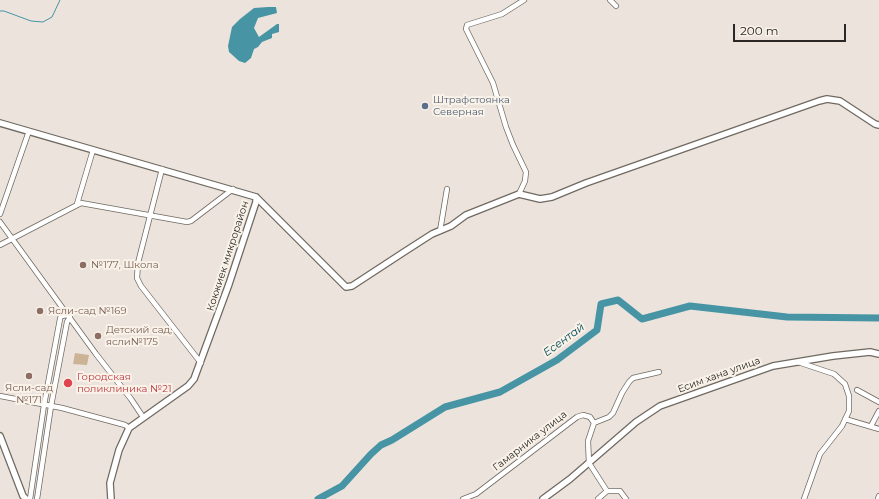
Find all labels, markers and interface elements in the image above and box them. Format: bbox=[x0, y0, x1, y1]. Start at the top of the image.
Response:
scale bar bbox=[735, 16, 848, 42]
text: 200 m bbox=[740, 23, 779, 38]
place label: Штрафстоянка Северная bbox=[433, 94, 510, 118]
marker: Штрафстоянка Северная bbox=[420, 101, 430, 111]
street label: Кокжиек микрорайон bbox=[205, 199, 251, 313]
place label: №177, Школа bbox=[91, 259, 158, 271]
marker: №177, Школа bbox=[78, 260, 88, 270]
place label: Ясли-сад №169 bbox=[48, 305, 127, 317]
marker: Ясли-сад №169 bbox=[35, 306, 45, 316]
water label: Есентай bbox=[541, 321, 587, 359]
place label: Детский сад, ясли№175 bbox=[106, 324, 172, 348]
marker: Детский сад, ясли№175 bbox=[93, 331, 103, 341]
street label: Есим хана улица bbox=[676, 354, 762, 396]
marker: Ясли-сад №171 bbox=[24, 371, 34, 381]
place label: Городская поликлиника №21 bbox=[77, 371, 172, 394]
marker: Городская поликлиника №21 bbox=[62, 377, 74, 389]
place label: Ясли-сад №171 bbox=[5, 382, 53, 406]
street label: Гамарника улица bbox=[491, 408, 569, 474]

